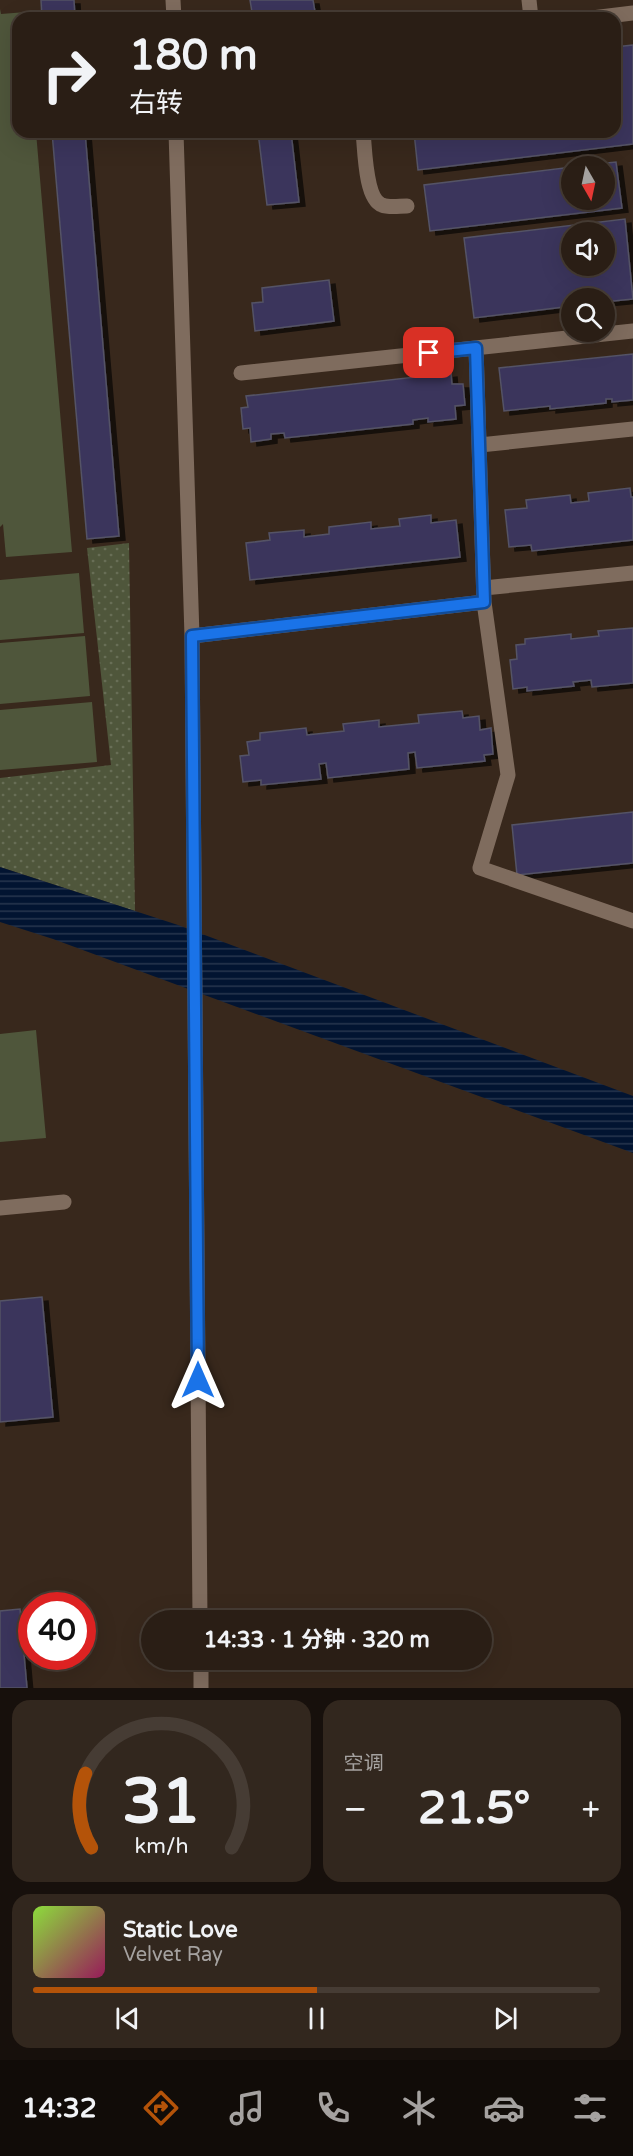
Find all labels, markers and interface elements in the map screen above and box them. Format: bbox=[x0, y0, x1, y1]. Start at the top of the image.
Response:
text: 180 m bbox=[129, 30, 258, 81]
icon: right bbox=[30, 36, 108, 114]
text: 右转 bbox=[129, 87, 183, 120]
north arrow bbox=[561, 156, 615, 210]
map controls bbox=[561, 156, 615, 342]
button: sound bbox=[561, 222, 615, 276]
button: search bbox=[561, 288, 615, 342]
pin bbox=[403, 327, 454, 378]
icon: arrive bbox=[412, 336, 445, 369]
position arrow bbox=[166, 1348, 230, 1412]
speed limit sign: 40 bbox=[18, 1592, 96, 1670]
text: 14:33 · 1 分钟 · 320 m bbox=[203, 1627, 430, 1653]
text: 空调 bbox=[344, 1752, 384, 1776]
text: 31 bbox=[122, 1765, 200, 1840]
text: 21.5° bbox=[418, 1782, 531, 1836]
text: − bbox=[344, 1790, 367, 1829]
text: + bbox=[581, 1790, 600, 1829]
text: km/h bbox=[134, 1833, 188, 1859]
text: Static Love bbox=[123, 1917, 238, 1943]
text: Velvet Ray bbox=[123, 1943, 223, 1967]
icon: previous bbox=[111, 2002, 144, 2035]
icon: pause bbox=[300, 2002, 333, 2035]
icon: next bbox=[489, 2002, 522, 2035]
icon: directions bbox=[140, 2087, 182, 2129]
icon: music bbox=[226, 2087, 268, 2129]
icon: phone bbox=[312, 2087, 354, 2129]
icon: climate bbox=[398, 2087, 440, 2129]
icon: car bbox=[483, 2087, 525, 2129]
icon: filters bbox=[569, 2087, 611, 2129]
text: 14:32 bbox=[22, 2092, 97, 2125]

